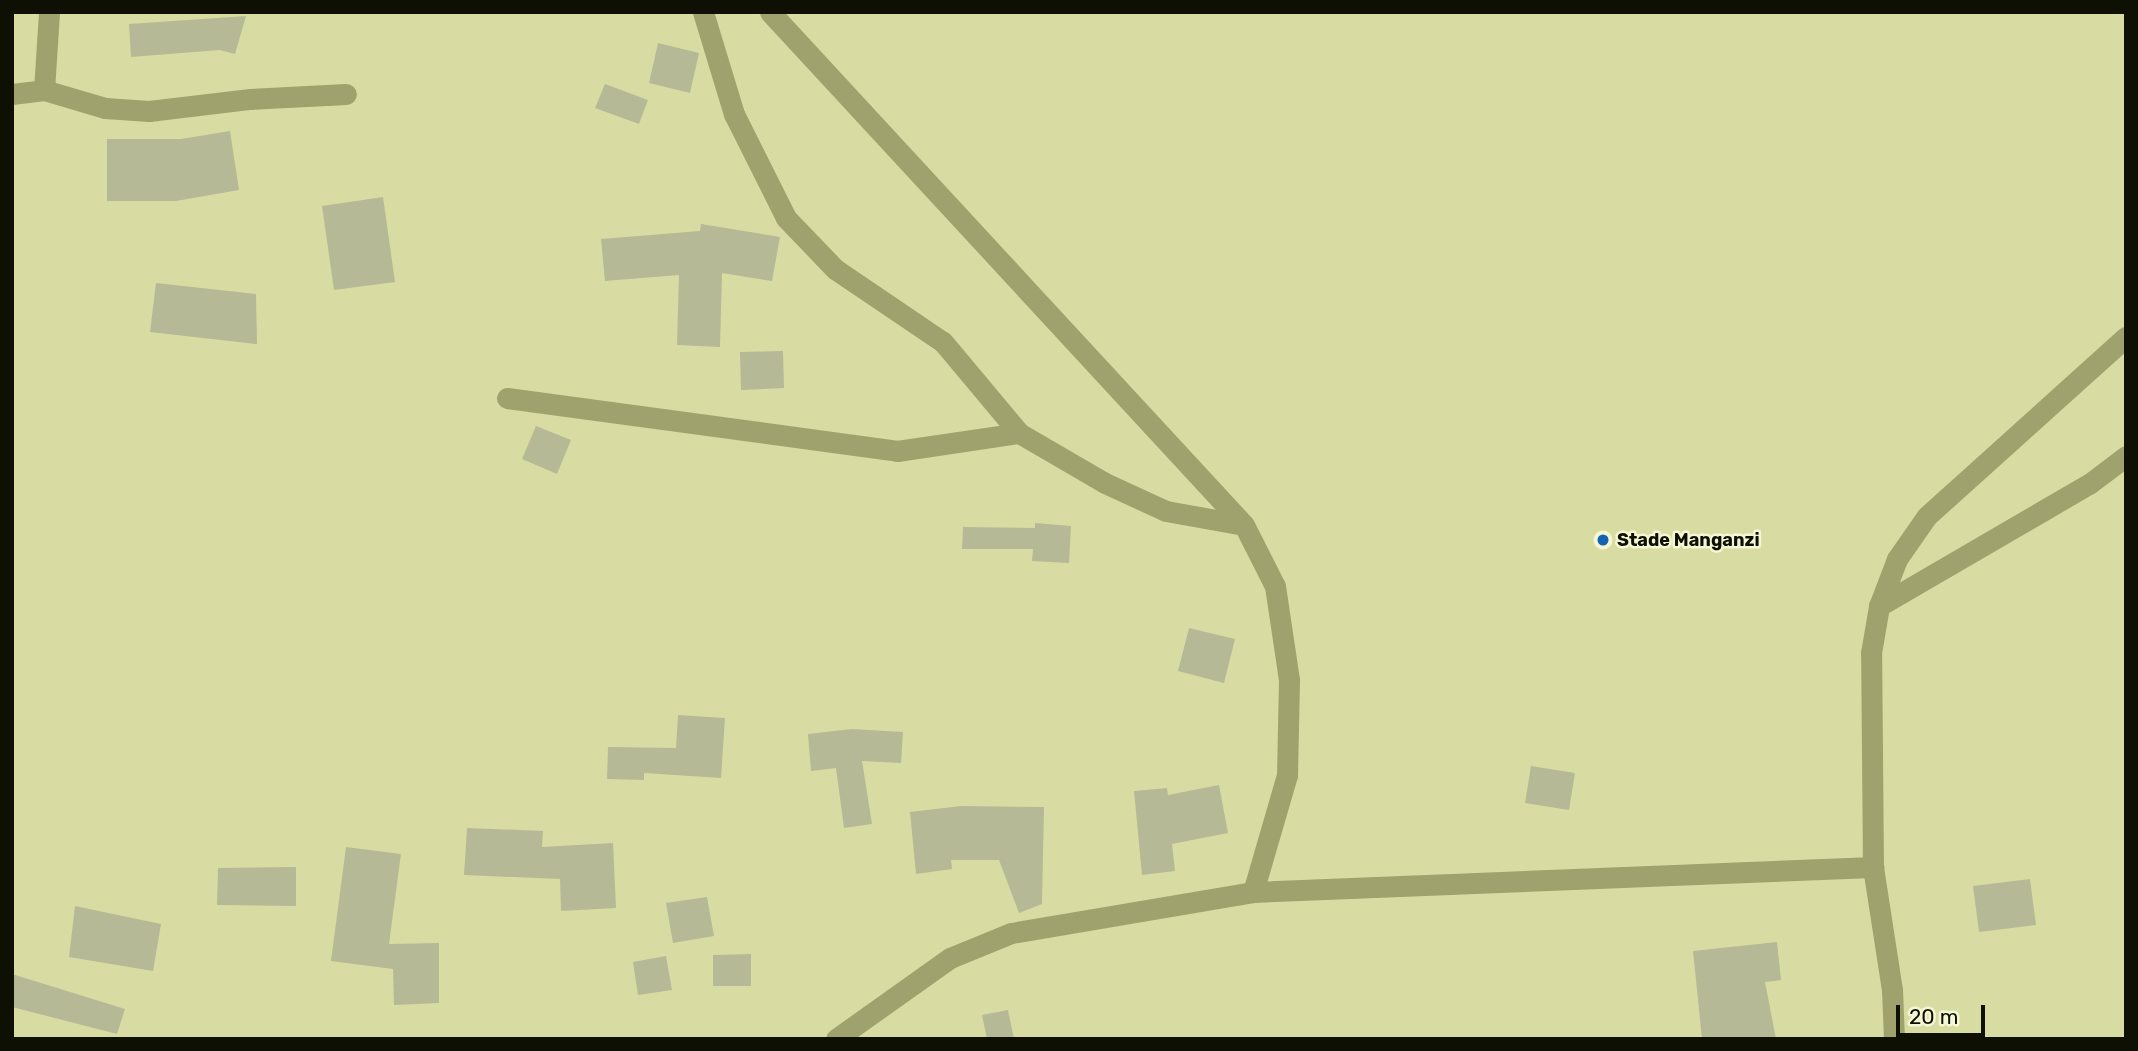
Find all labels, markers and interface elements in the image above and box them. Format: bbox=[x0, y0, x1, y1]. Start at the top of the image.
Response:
place label: Stade Manganzi bbox=[1617, 529, 1760, 551]
marker: Stade Manganzi bbox=[1595, 532, 1611, 548]
scale bar bbox=[1900, 992, 1989, 1036]
text: 20 m bbox=[1909, 1004, 1958, 1029]

